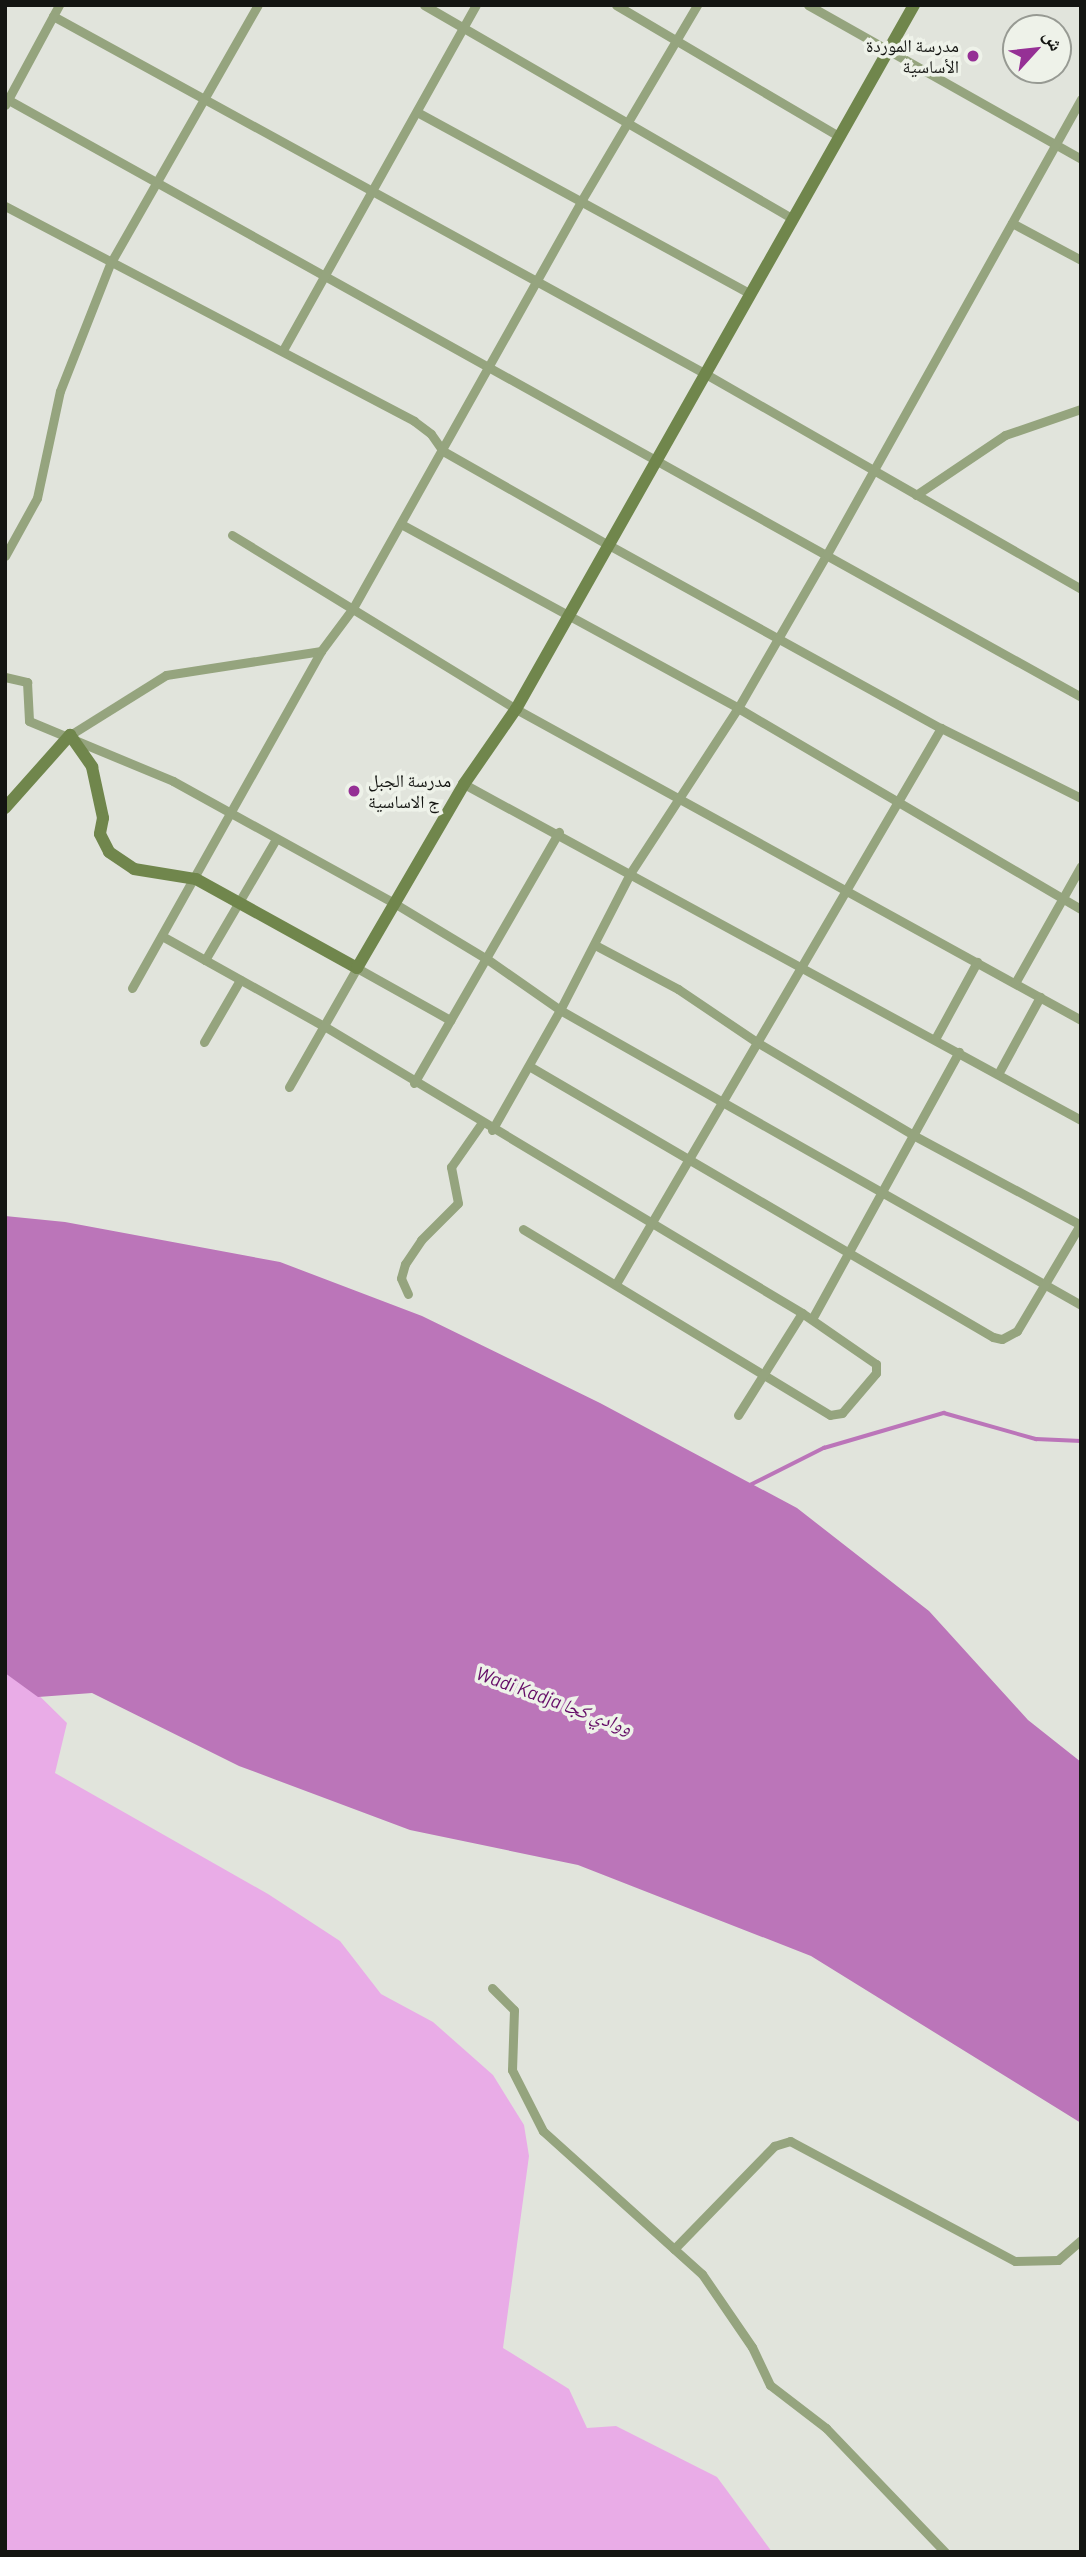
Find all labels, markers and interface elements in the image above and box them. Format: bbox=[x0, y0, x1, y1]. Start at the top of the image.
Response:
north arrow bbox=[1002, 14, 1072, 84]
text: ش bbox=[1040, 26, 1069, 54]
place label: مدرسة الموردة الأساسية bbox=[866, 35, 959, 78]
marker: مدرسة الموردة الأساسية bbox=[965, 48, 981, 64]
place label: مدرسة الجبل ج الاساسية bbox=[368, 770, 451, 812]
marker: مدرسة الجبل ج الاساسية bbox=[346, 783, 362, 799]
water label: Wadi Kadja ووادي كجا bbox=[473, 1661, 635, 1739]

